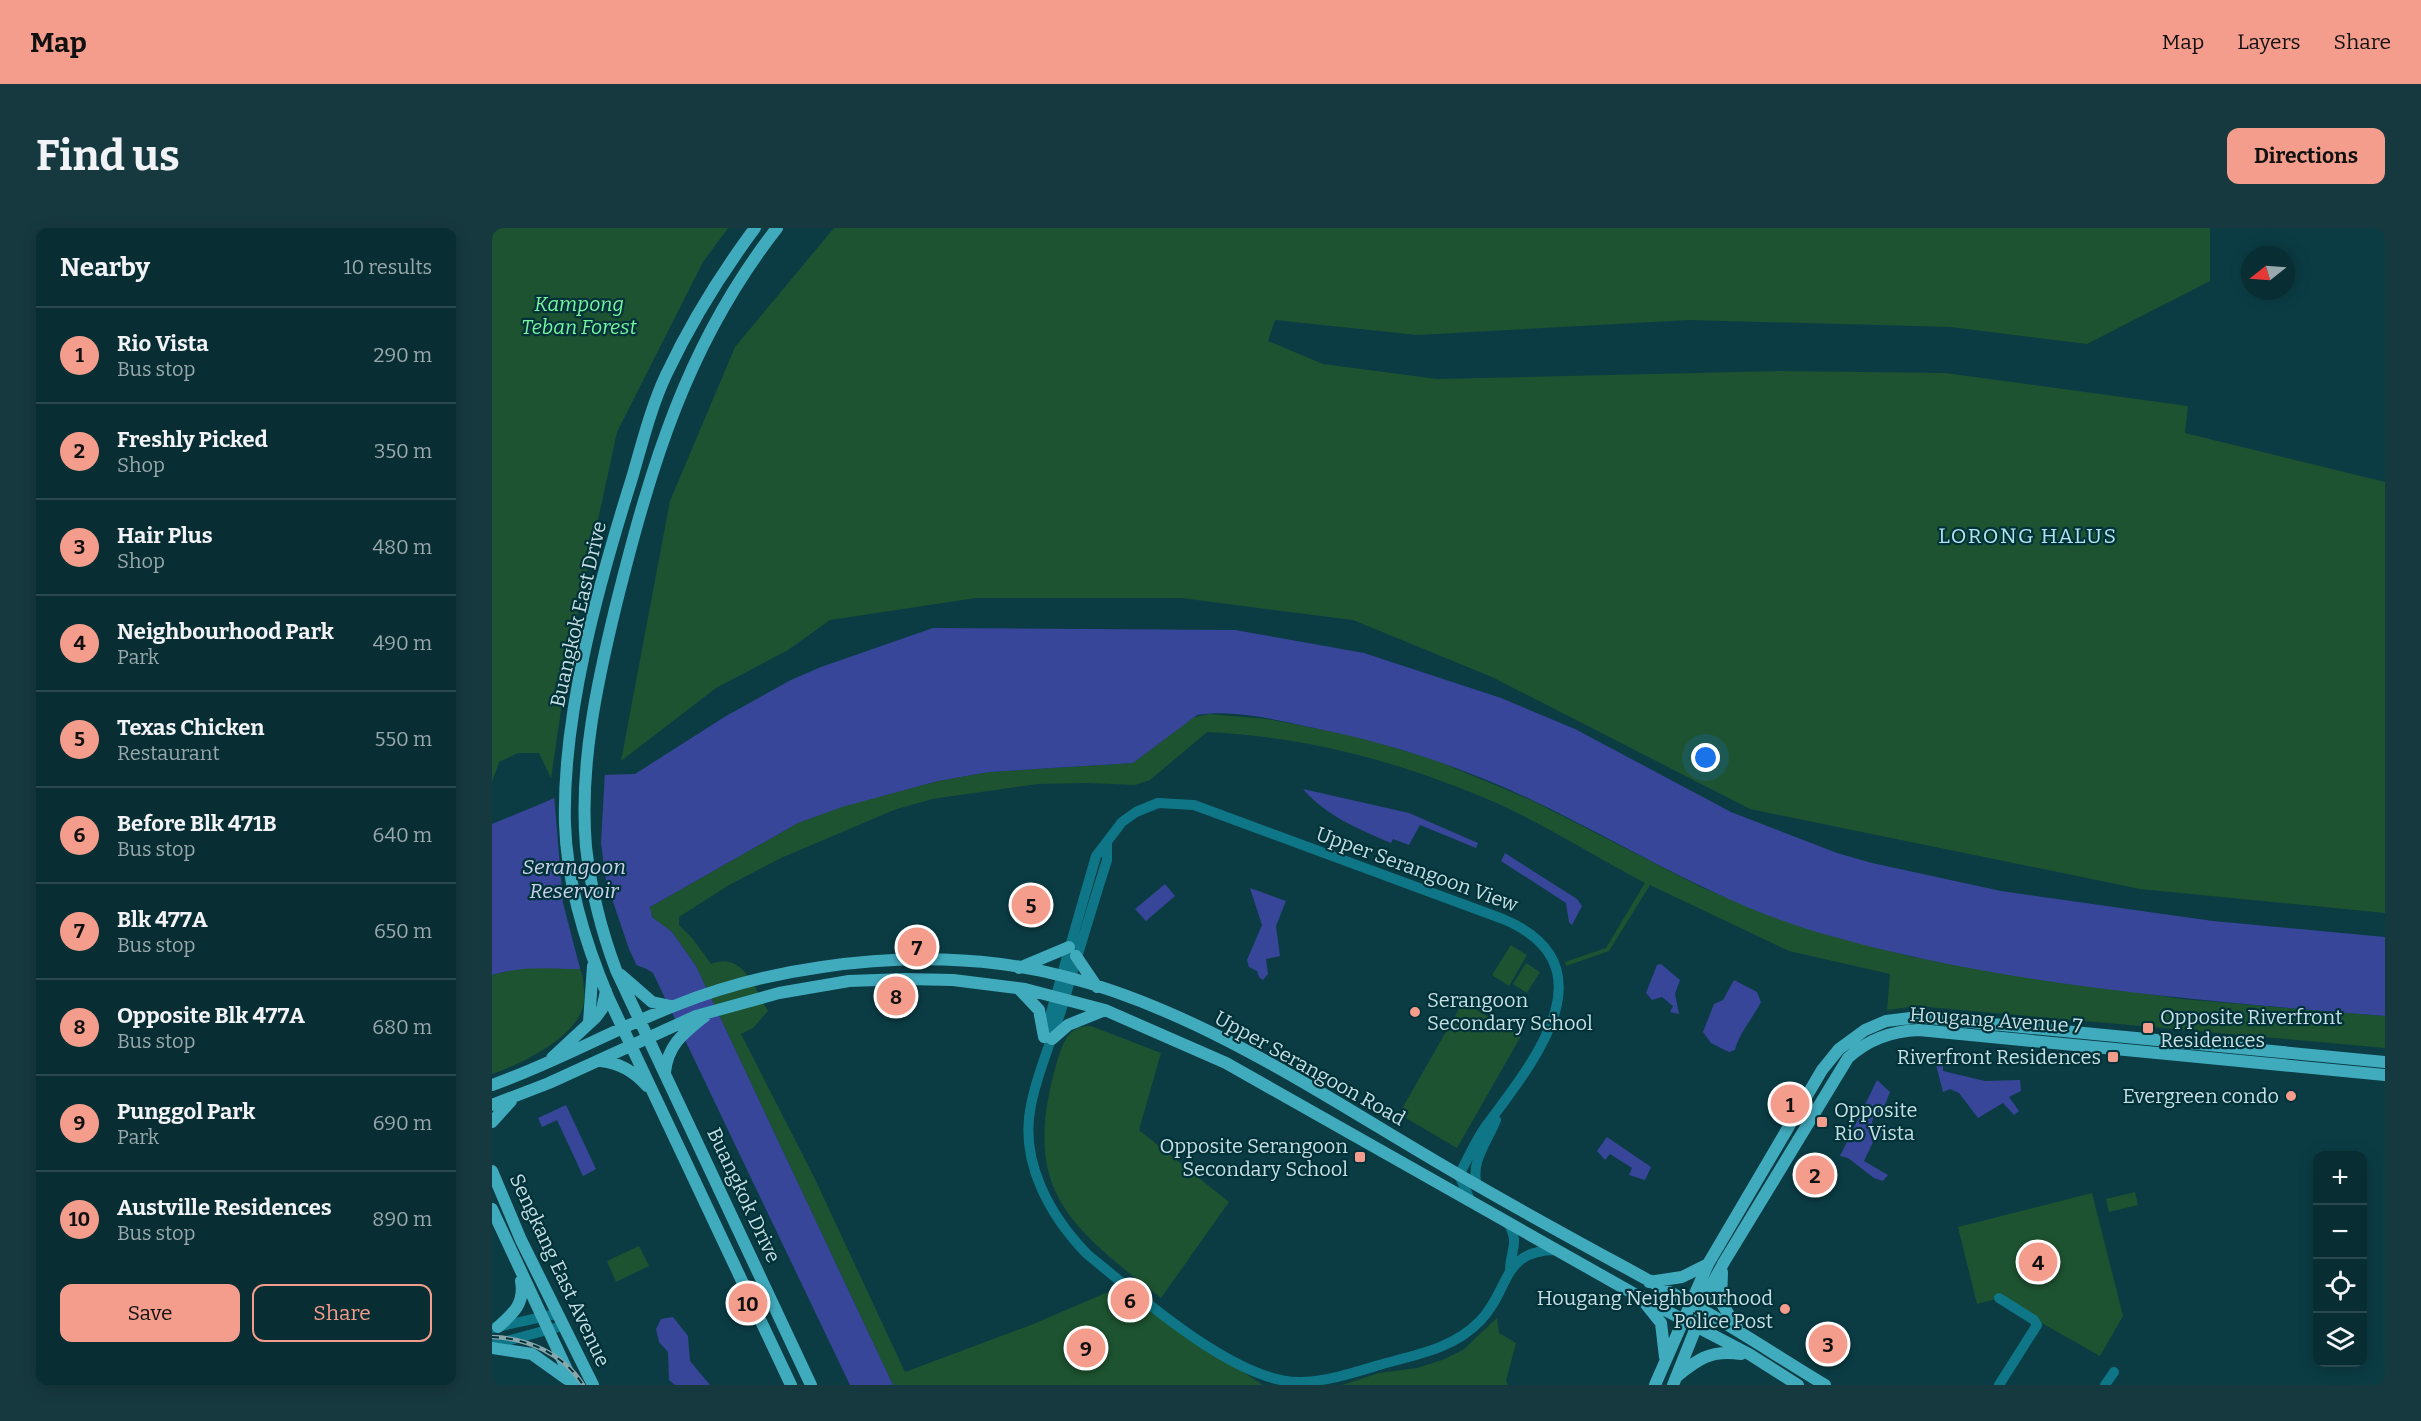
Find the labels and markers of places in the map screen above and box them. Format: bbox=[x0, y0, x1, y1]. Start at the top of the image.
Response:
pin: 5 bbox=[1012, 882, 1050, 928]
pin: 7 bbox=[898, 924, 936, 970]
pin: 8 bbox=[876, 974, 916, 1018]
place label: Serangoon Secondary School bbox=[1427, 988, 1593, 1035]
marker: Serangoon Secondary School bbox=[1408, 1005, 1422, 1019]
place label: Opposite Riverfront Residences bbox=[2160, 1005, 2343, 1052]
marker: Opposite Riverfront Residences bbox=[2141, 1021, 2155, 1035]
place label: Riverfront Residences bbox=[1897, 1045, 2101, 1069]
marker: Riverfront Residences bbox=[2106, 1050, 2120, 1064]
pin: 1 bbox=[1770, 1082, 1810, 1126]
place label: Evergreen condo bbox=[2122, 1084, 2279, 1108]
marker: Evergreen condo bbox=[2284, 1089, 2298, 1103]
place label: Opposite Rio Vista bbox=[1834, 1098, 1917, 1145]
marker: Opposite Rio Vista bbox=[1815, 1115, 1829, 1129]
place label: Opposite Serangoon Secondary School bbox=[1160, 1134, 1348, 1181]
marker: Opposite Serangoon Secondary School bbox=[1353, 1150, 1367, 1164]
pin: 2 bbox=[1796, 1152, 1834, 1198]
pin: 4 bbox=[2018, 1240, 2058, 1284]
pin: 6 bbox=[1110, 1278, 1150, 1322]
pin: 10 bbox=[728, 1280, 768, 1326]
place label: Hougang Neighbourhood Police Post bbox=[1537, 1286, 1773, 1333]
marker: Hougang Neighbourhood Police Post bbox=[1778, 1302, 1792, 1316]
pin: 3 bbox=[1808, 1322, 1848, 1366]
pin: 9 bbox=[1066, 1326, 1106, 1370]

